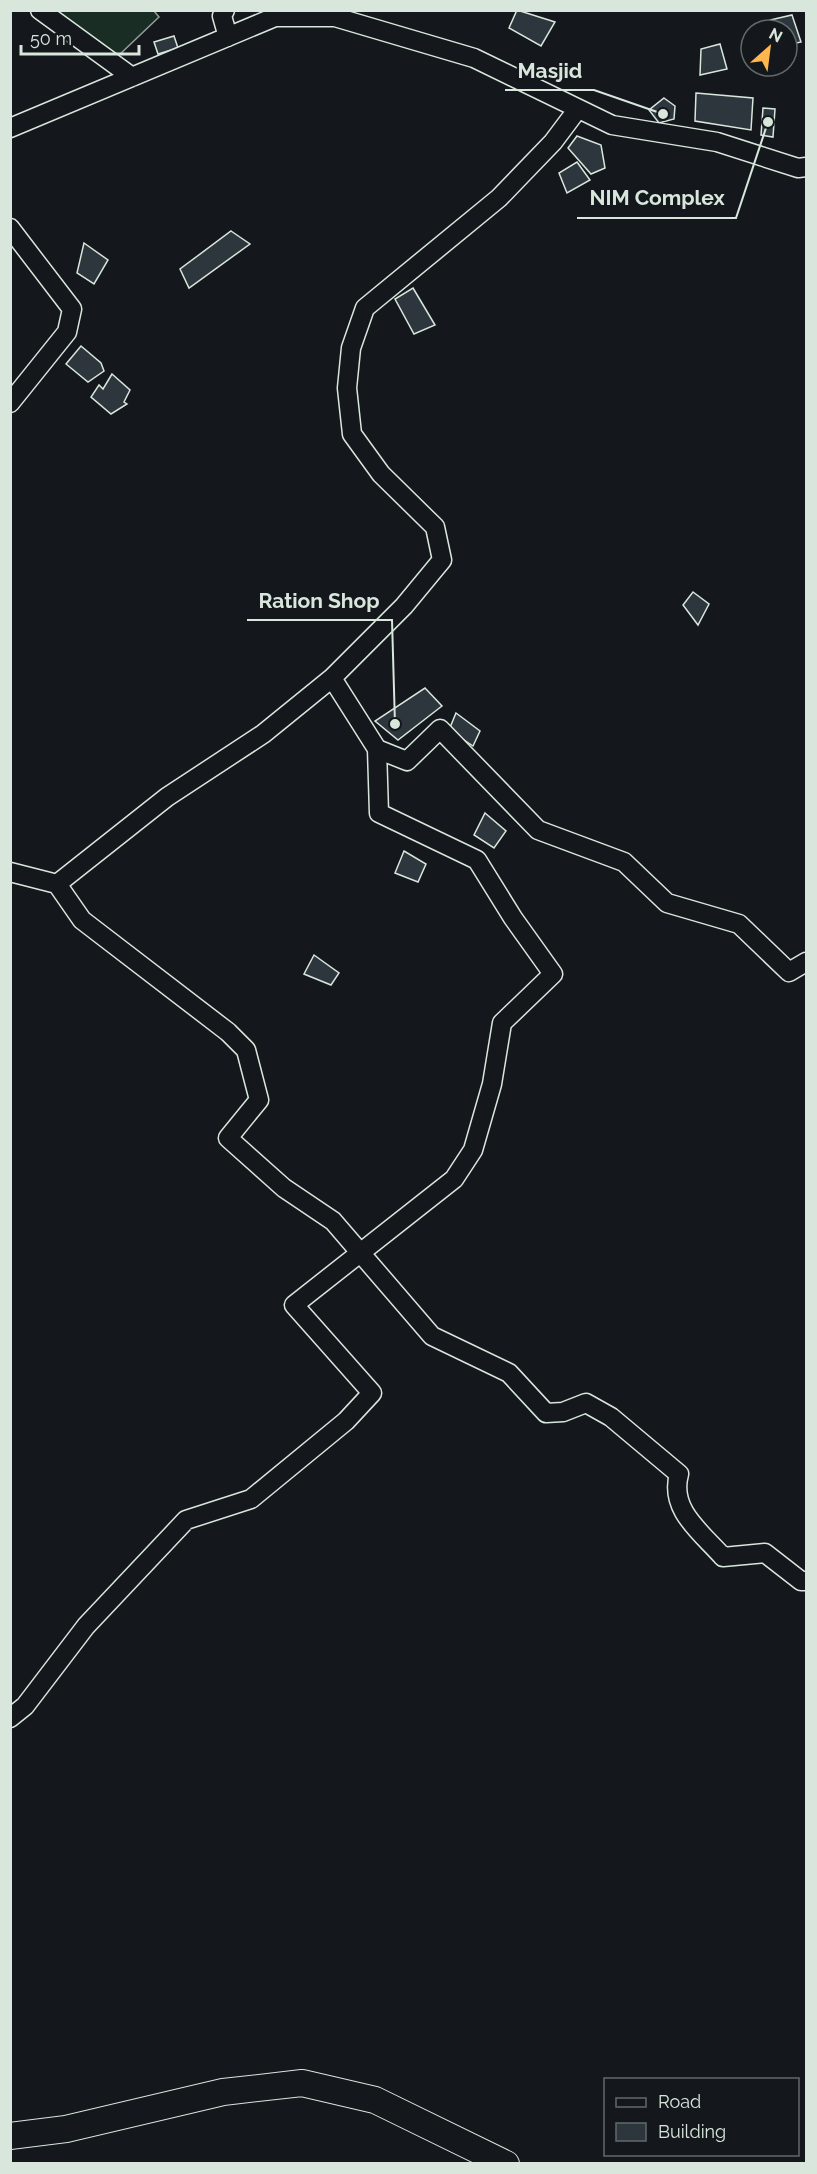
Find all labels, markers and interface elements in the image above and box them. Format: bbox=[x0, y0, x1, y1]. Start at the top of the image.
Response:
scale bar bbox=[21, 18, 140, 56]
north arrow bbox=[739, 18, 799, 78]
text: N bbox=[766, 24, 786, 46]
text: 50 m bbox=[30, 28, 72, 49]
callout: Masjid bbox=[505, 51, 594, 90]
text: Masjid bbox=[518, 58, 582, 83]
callout: NIM Complex bbox=[577, 179, 736, 218]
text: NIM Complex bbox=[589, 185, 725, 210]
callout: Ration Shop bbox=[247, 581, 392, 620]
text: Ration Shop bbox=[258, 588, 380, 613]
legend bbox=[604, 2078, 799, 2156]
text: Road bbox=[658, 2091, 701, 2112]
text: Building bbox=[658, 2121, 726, 2142]

